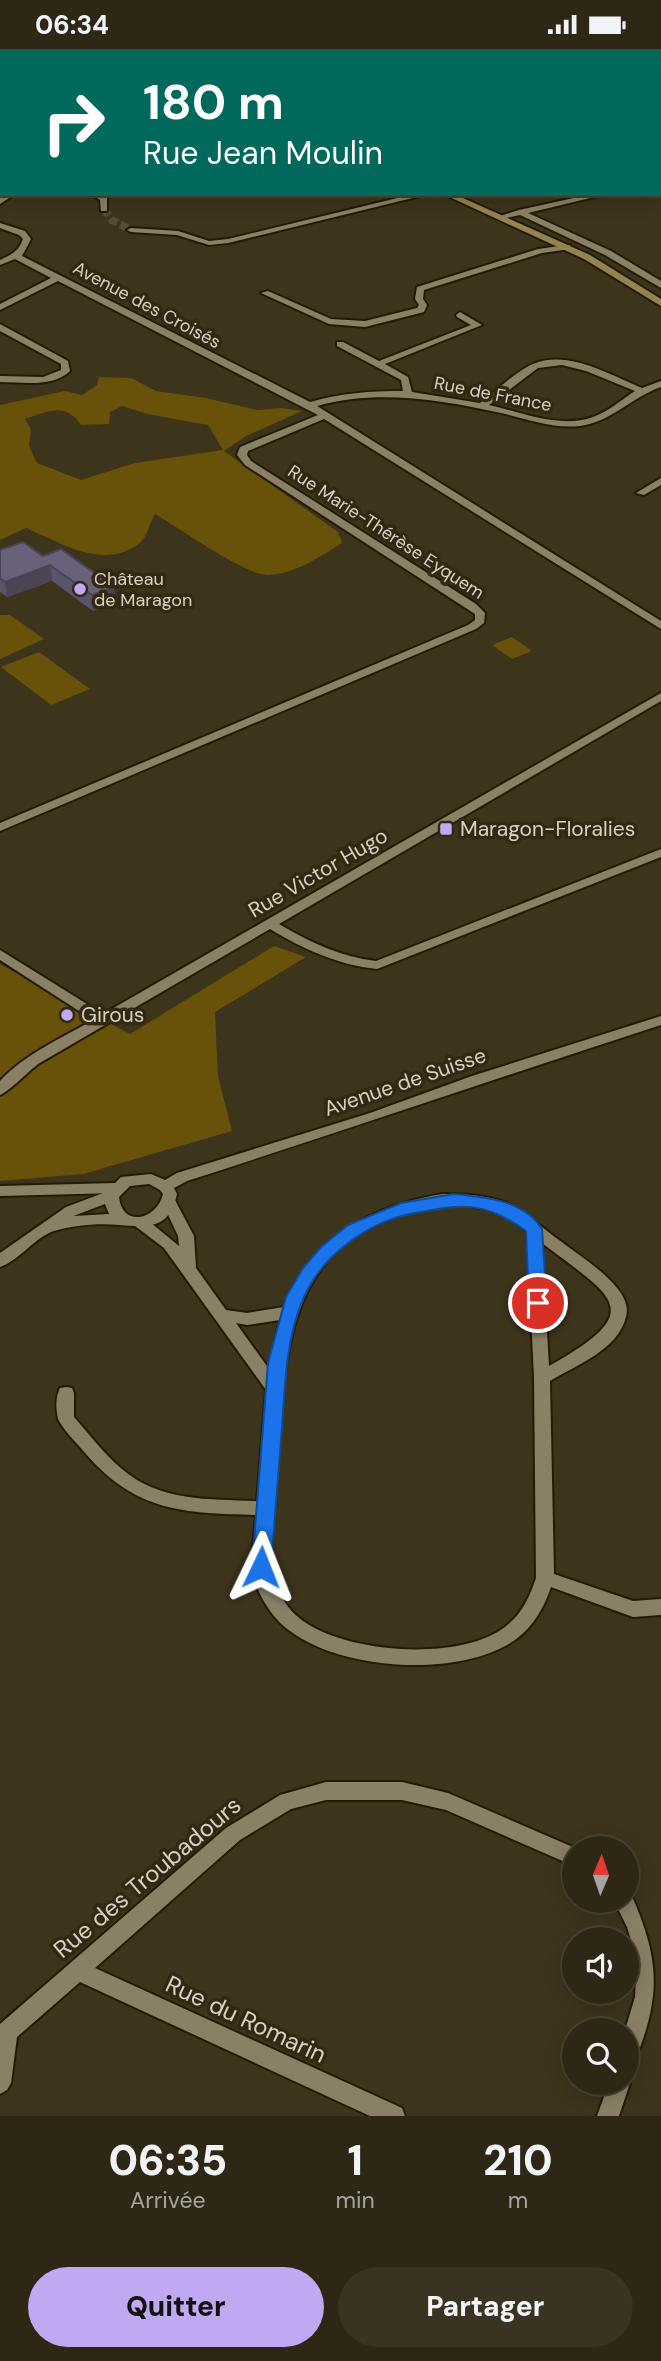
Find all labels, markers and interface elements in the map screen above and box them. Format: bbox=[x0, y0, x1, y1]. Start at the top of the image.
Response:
text: 06:34 bbox=[35, 8, 109, 42]
text: 180 m bbox=[143, 70, 284, 134]
icon: right bbox=[28, 77, 119, 168]
text: Rue Jean Moulin bbox=[143, 132, 383, 174]
street label: Avenue des Croisés bbox=[69, 256, 225, 354]
street label: Rue de France bbox=[432, 371, 554, 417]
street label: Rue Marie-Thérèse Eyquem bbox=[283, 459, 489, 605]
place label: Château de Maragon bbox=[94, 567, 192, 612]
marker: Château de Maragon bbox=[72, 581, 88, 597]
place label: Maragon-Floralies bbox=[460, 815, 635, 843]
marker: Maragon-Floralies bbox=[438, 821, 454, 837]
street label: Rue Victor Hugo bbox=[243, 822, 393, 924]
place label: Girous bbox=[81, 1001, 144, 1029]
marker: Girous bbox=[59, 1007, 75, 1023]
street label: Avenue de Suisse bbox=[320, 1041, 490, 1123]
pin bbox=[508, 1273, 568, 1333]
icon: arrive bbox=[519, 1284, 557, 1322]
position arrow bbox=[224, 1530, 298, 1604]
street label: Rue des Troubadours bbox=[47, 1789, 247, 1965]
north arrow bbox=[562, 1836, 639, 1913]
map controls bbox=[562, 1836, 639, 2095]
button: sound bbox=[562, 1927, 639, 2004]
street label: Rue du Romarin bbox=[161, 1968, 331, 2070]
button: search bbox=[562, 2018, 639, 2095]
text: 06:35 bbox=[108, 2133, 227, 2188]
text: 1 bbox=[347, 2133, 363, 2188]
text: 210 bbox=[483, 2133, 553, 2188]
text: Arrivée bbox=[130, 2185, 206, 2215]
text: min bbox=[336, 2185, 375, 2215]
text: m bbox=[508, 2185, 528, 2215]
button: Quitter bbox=[28, 2267, 324, 2347]
button: Partager bbox=[338, 2267, 633, 2347]

